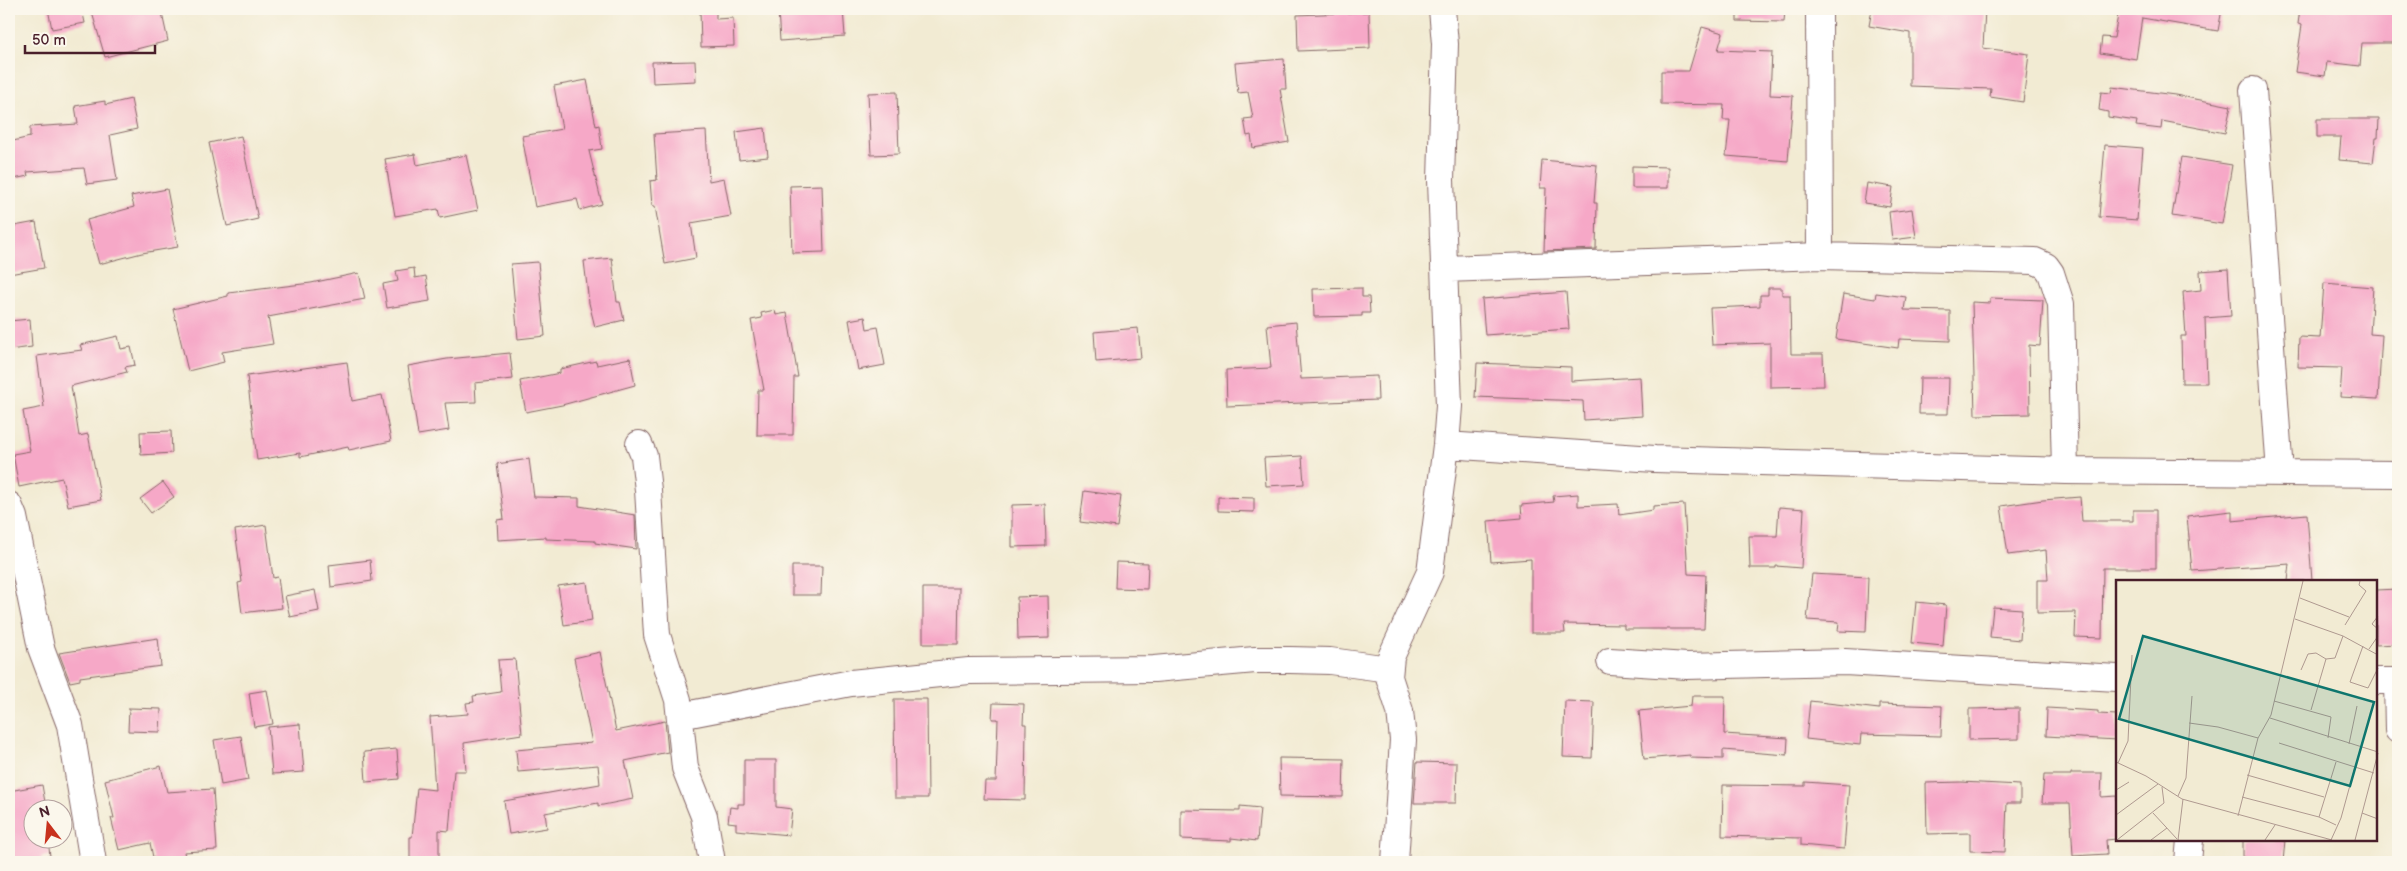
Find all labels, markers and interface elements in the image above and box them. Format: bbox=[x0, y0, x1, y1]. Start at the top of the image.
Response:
scale bar bbox=[25, 22, 155, 54]
text: 50 m bbox=[32, 31, 66, 50]
inset map bbox=[2116, 580, 2377, 841]
north arrow bbox=[22, 798, 72, 848]
text: N bbox=[37, 802, 52, 822]

